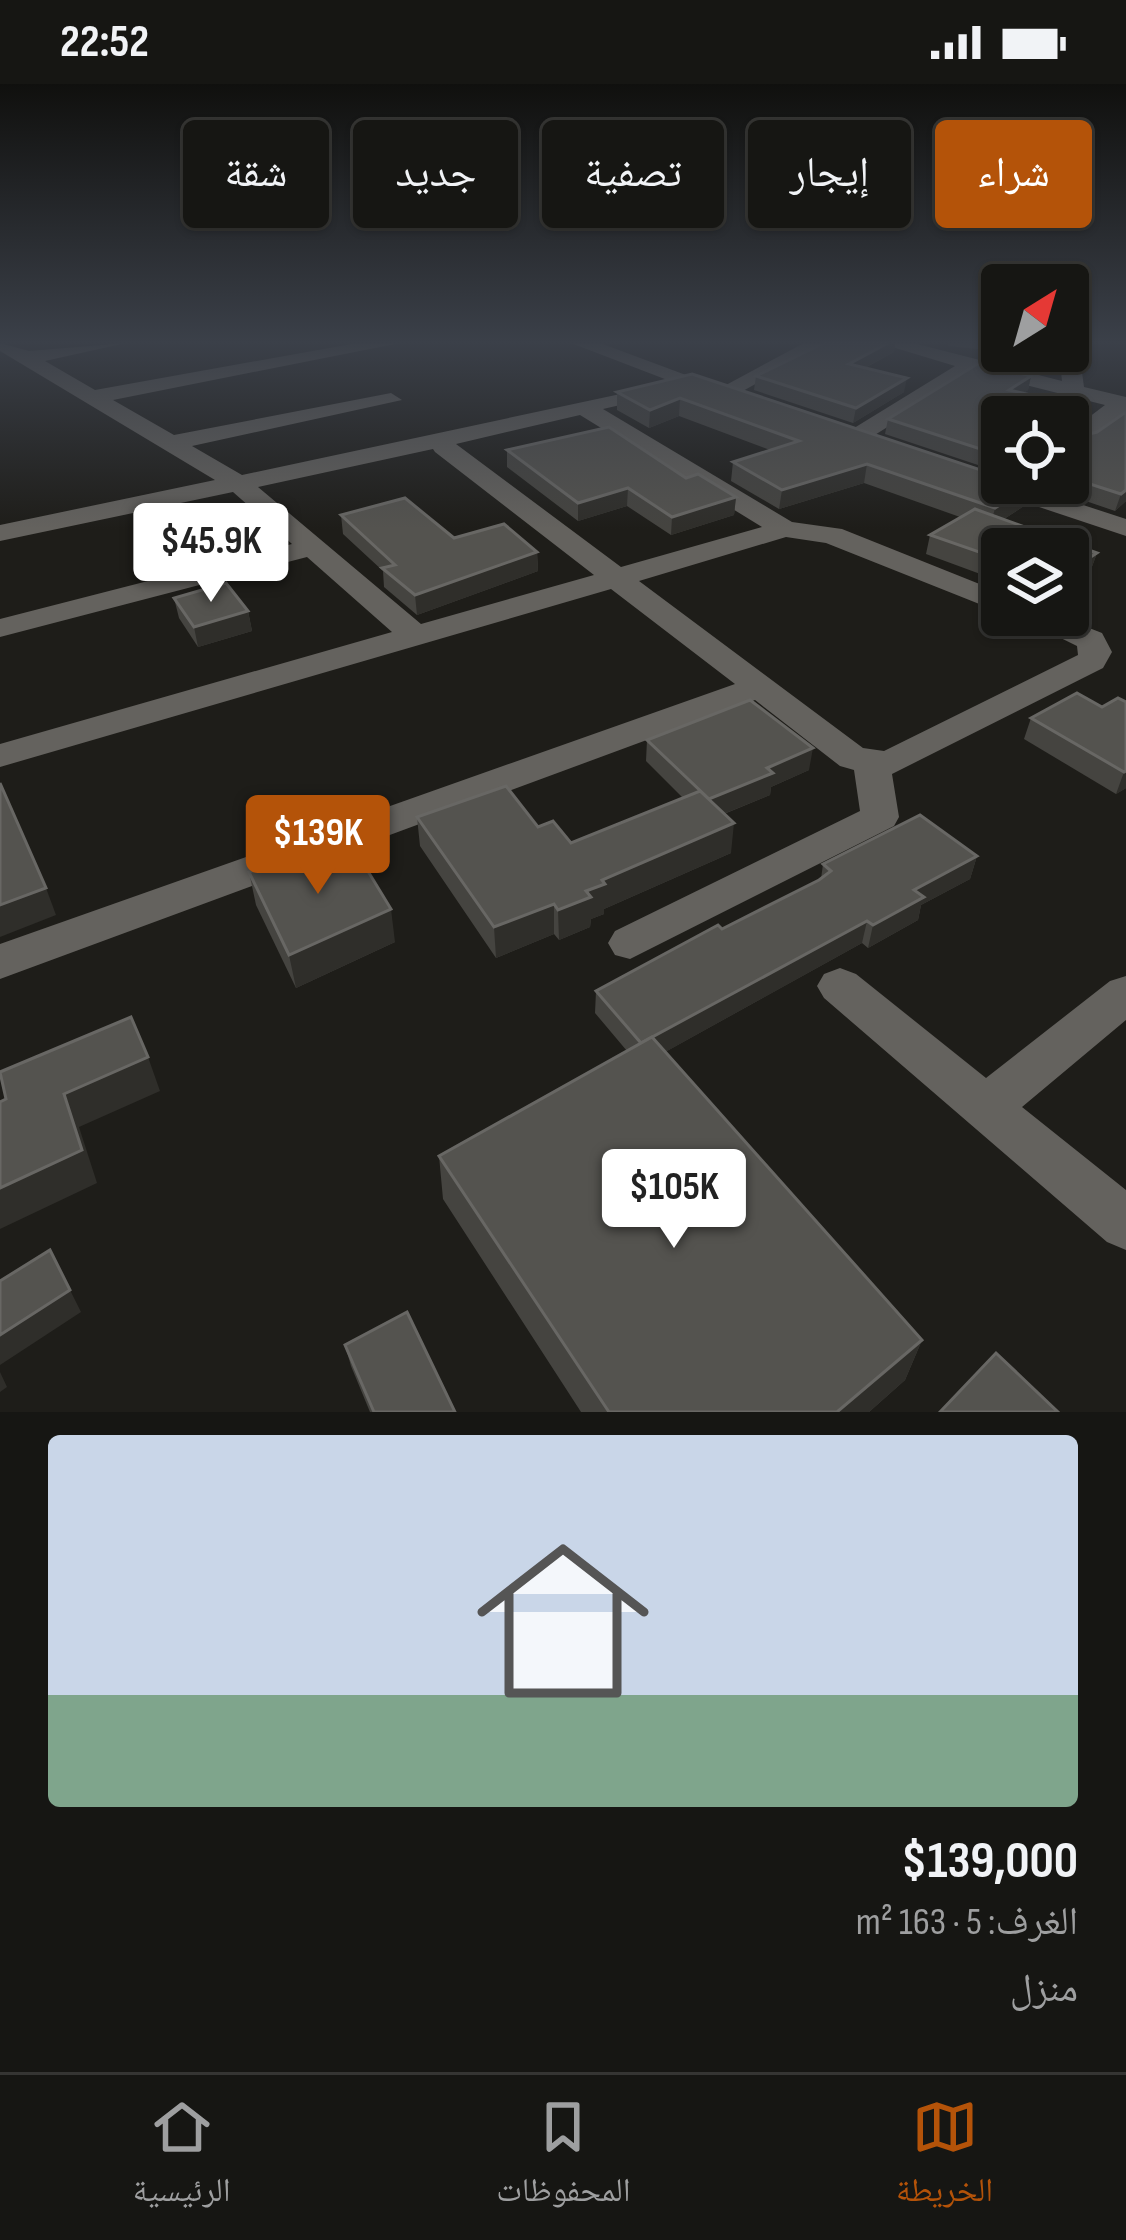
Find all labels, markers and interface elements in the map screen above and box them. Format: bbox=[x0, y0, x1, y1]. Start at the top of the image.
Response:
text: 22:52 bbox=[60, 15, 149, 70]
chip: شقة bbox=[183, 120, 329, 228]
chip: جديد bbox=[353, 120, 518, 228]
chip: تصفية bbox=[542, 120, 724, 228]
chip: إيجار bbox=[748, 120, 911, 228]
chip: شراء bbox=[935, 120, 1092, 228]
north arrow bbox=[981, 264, 1089, 372]
map controls bbox=[981, 264, 1089, 636]
button: locate bbox=[981, 396, 1089, 504]
pin: $45.9K bbox=[113, 503, 309, 605]
text: $45.9K bbox=[160, 518, 262, 565]
button: layers bbox=[981, 528, 1089, 636]
pin: $139K bbox=[234, 795, 402, 897]
text: $139K bbox=[273, 810, 363, 857]
pin: $105K bbox=[590, 1149, 758, 1251]
text: $105K bbox=[629, 1164, 719, 1211]
icon: home bbox=[455, 1513, 671, 1729]
text: $139,000 bbox=[901, 1831, 1078, 1892]
text: الغرف: 5 · 163 m² bbox=[856, 1899, 1078, 1946]
text: منزل bbox=[1010, 1966, 1078, 2013]
tab: الرئيسية bbox=[133, 2094, 231, 2222]
tab: المحفوظات bbox=[496, 2094, 630, 2222]
tab: الخريطة bbox=[896, 2094, 993, 2222]

